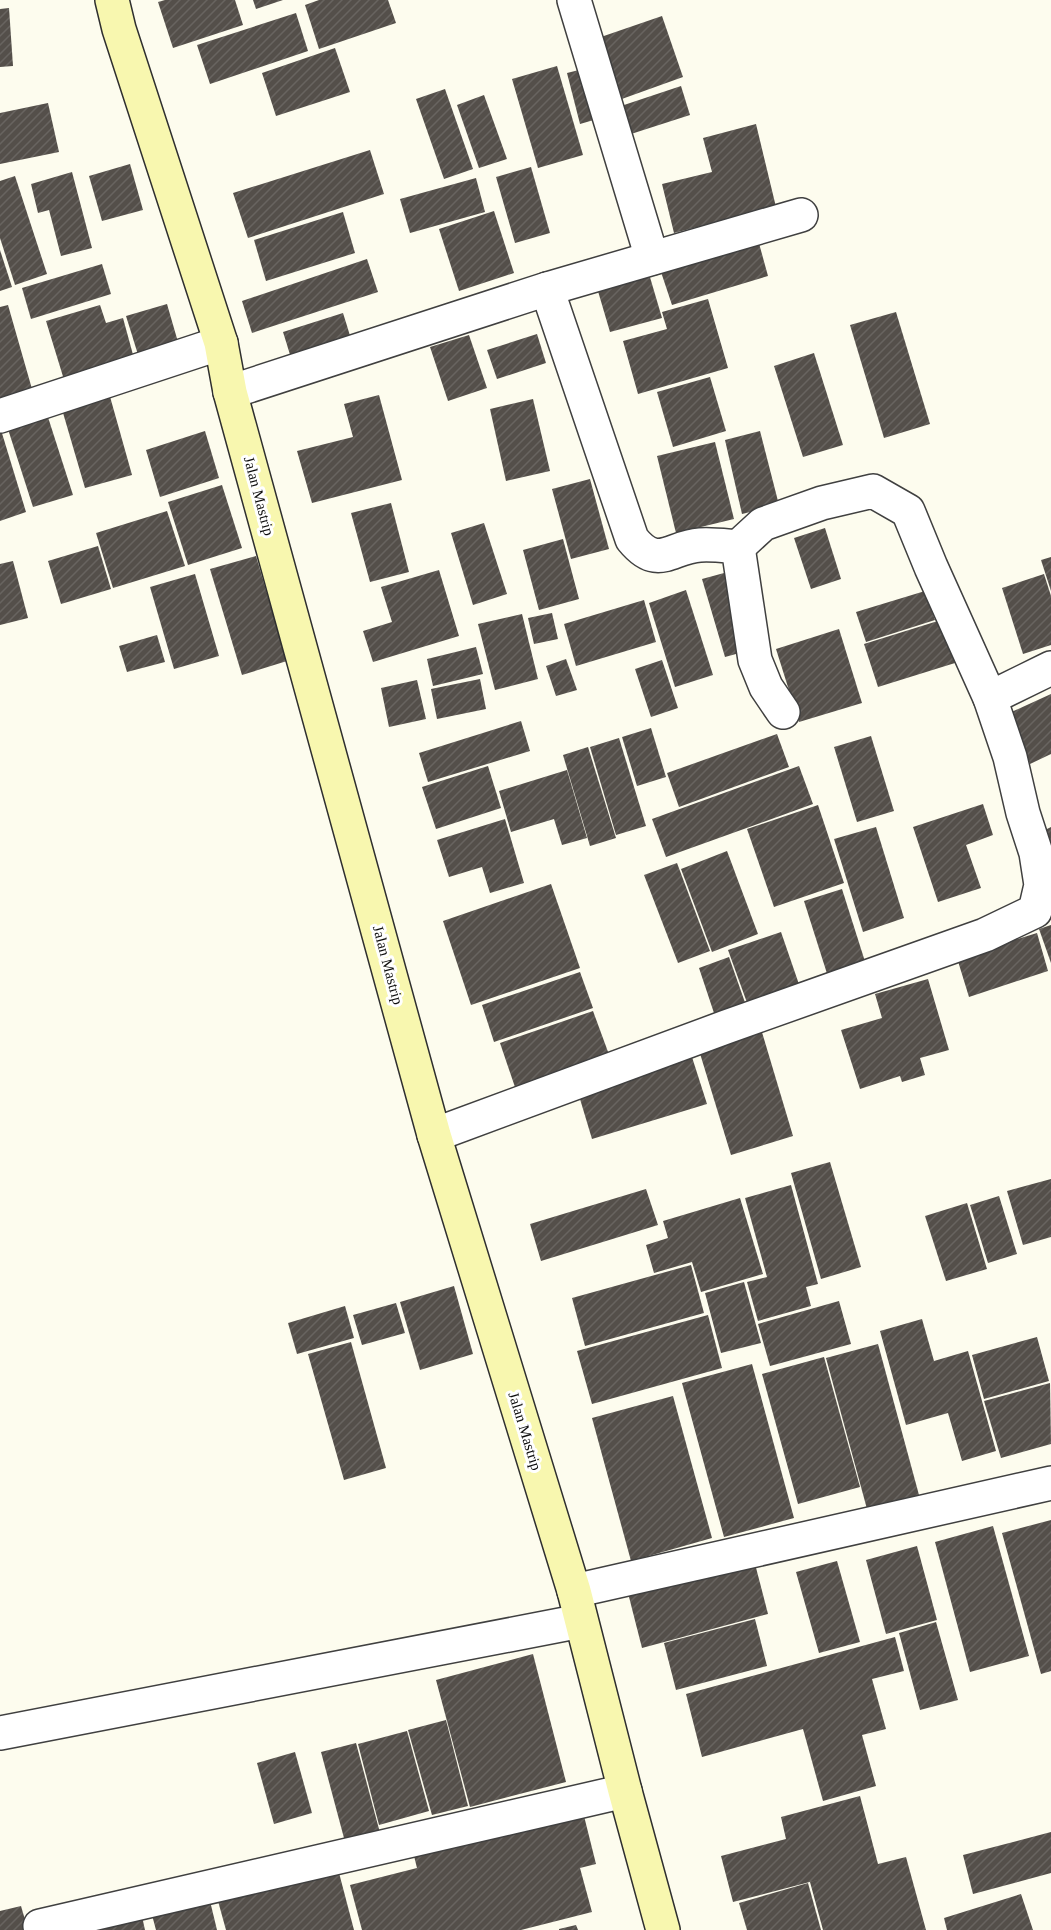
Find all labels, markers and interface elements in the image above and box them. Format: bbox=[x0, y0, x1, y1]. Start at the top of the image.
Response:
street label: Jalan Mastrip bbox=[241, 455, 277, 537]
street label: Jalan Mastrip bbox=[370, 924, 406, 1006]
street label: Jalan Mastrip bbox=[505, 1390, 545, 1472]

